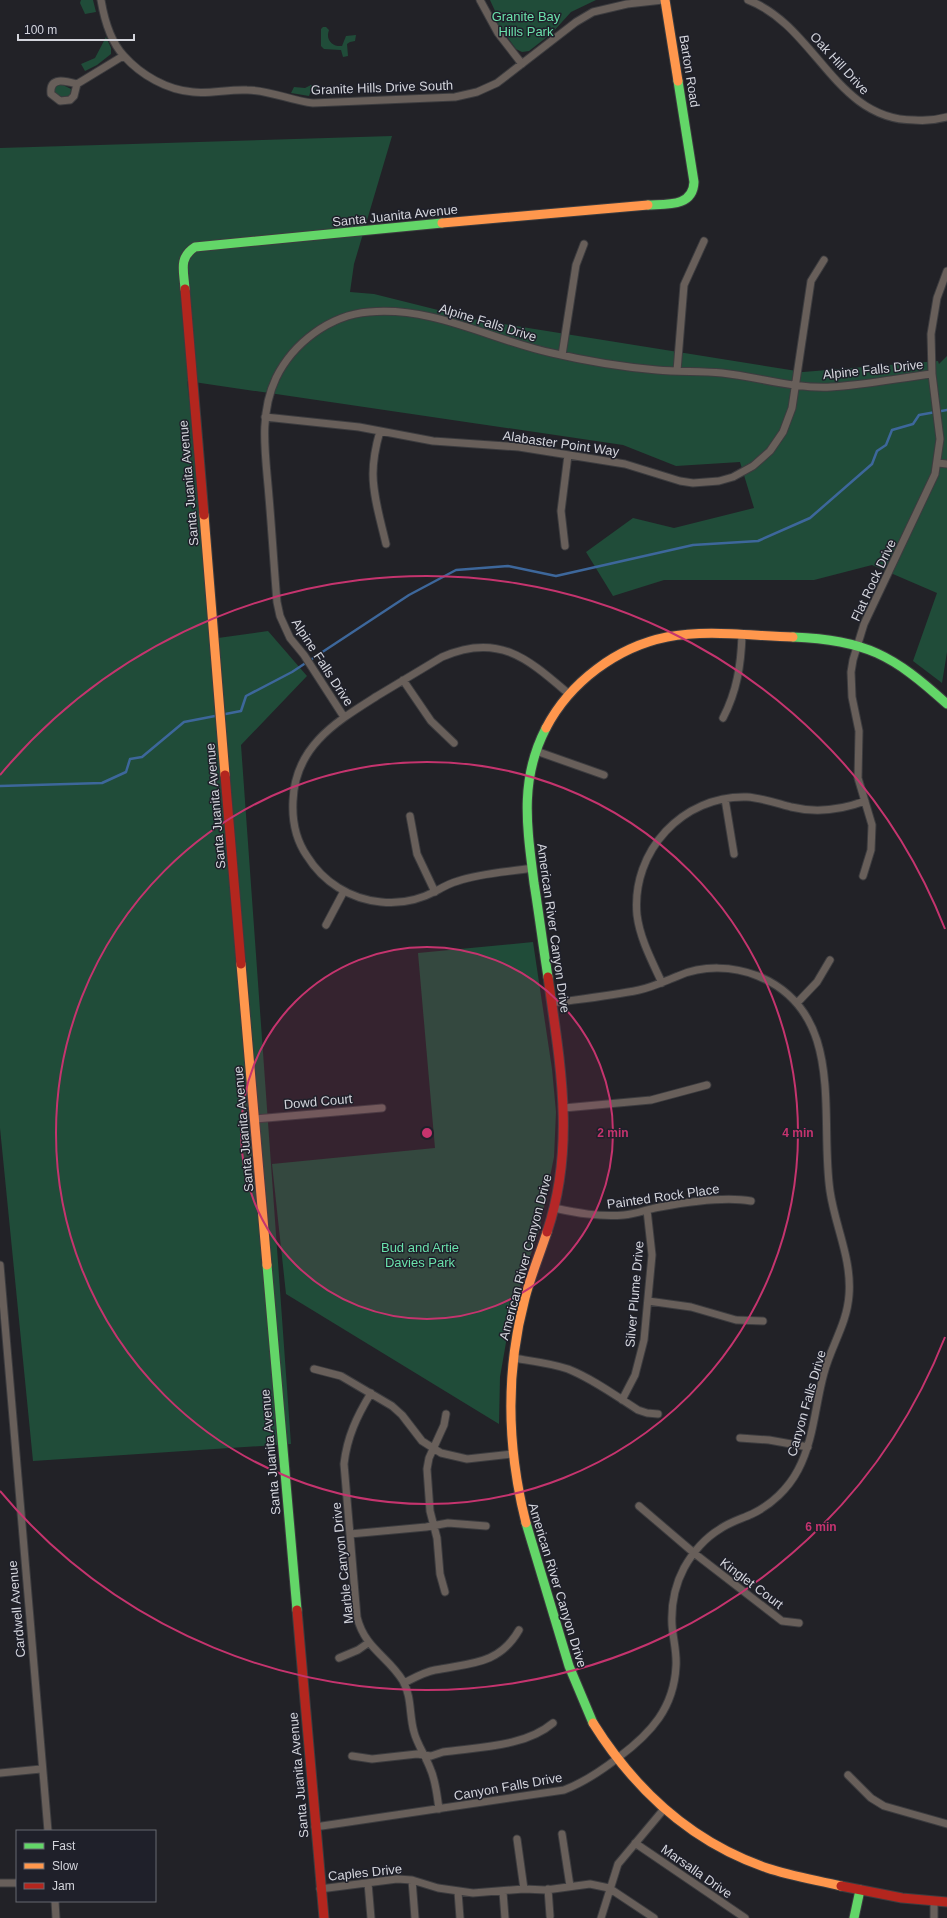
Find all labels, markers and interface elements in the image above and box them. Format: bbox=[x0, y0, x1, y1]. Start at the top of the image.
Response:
park label: Granite Bay Hills Park bbox=[492, 9, 561, 39]
scale bar bbox=[18, 16, 134, 42]
text: 100 m bbox=[24, 23, 57, 37]
street label: Oak Hill Drive bbox=[807, 29, 872, 98]
street label: Barton Road bbox=[676, 34, 703, 108]
street label: Granite Hills Drive South bbox=[311, 78, 453, 97]
street label: Santa Juanita Avenue bbox=[331, 201, 459, 230]
street label: Alpine Falls Drive bbox=[437, 301, 538, 344]
street label: Alpine Falls Drive bbox=[822, 357, 924, 382]
street label: Santa Juanita Avenue bbox=[176, 419, 201, 547]
street label: Alabaster Point Way bbox=[502, 428, 621, 459]
street label: Flat Rock Drive bbox=[848, 537, 899, 624]
street label: Alpine Falls Drive bbox=[289, 616, 356, 709]
street label: Santa Juanita Avenue bbox=[203, 742, 228, 870]
street label: American River Canyon Drive bbox=[534, 842, 573, 1014]
street label: Santa Juanita Avenue bbox=[231, 1065, 256, 1193]
street label: Dowd Court bbox=[283, 1091, 353, 1112]
centre of rings bbox=[420, 1126, 434, 1140]
text: 2 min bbox=[597, 1126, 629, 1140]
text: 4 min bbox=[782, 1126, 814, 1140]
street label: American River Canyon Drive bbox=[496, 1172, 555, 1342]
street label: Painted Rock Place bbox=[606, 1181, 720, 1212]
park label: Bud and Artie Davies Park bbox=[381, 1240, 459, 1270]
street label: Silver Plume Drive bbox=[622, 1240, 647, 1348]
street label: Canyon Falls Drive bbox=[784, 1348, 829, 1458]
street label: Santa Juanita Avenue bbox=[258, 1388, 283, 1516]
street label: Marble Canyon Drive bbox=[329, 1501, 356, 1624]
street label: American River Canyon Drive bbox=[525, 1501, 590, 1669]
text: 6 min bbox=[805, 1520, 837, 1534]
street label: Kinglet Court bbox=[717, 1555, 787, 1612]
street label: Cardwell Avenue bbox=[5, 1560, 28, 1658]
street label: Santa Juanita Avenue bbox=[286, 1711, 311, 1839]
street label: Canyon Falls Drive bbox=[453, 1770, 563, 1803]
legend bbox=[16, 1830, 156, 1902]
text: Fast bbox=[52, 1839, 76, 1853]
street label: Marsalla Drive bbox=[658, 1841, 735, 1901]
text: Slow bbox=[52, 1859, 78, 1873]
street label: Caples Drive bbox=[327, 1861, 403, 1884]
text: Jam bbox=[52, 1879, 75, 1893]

